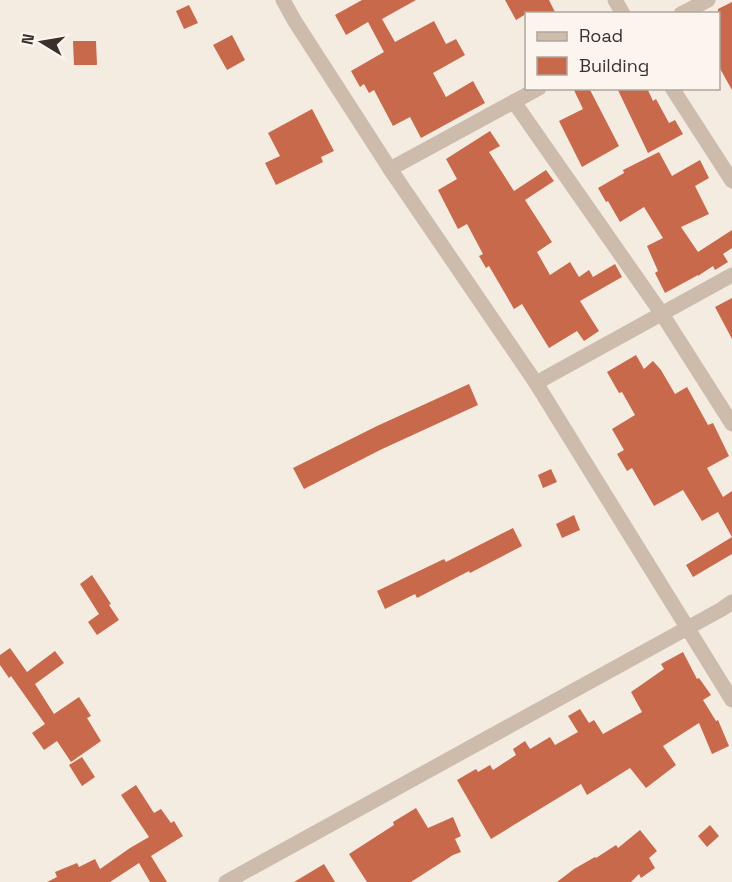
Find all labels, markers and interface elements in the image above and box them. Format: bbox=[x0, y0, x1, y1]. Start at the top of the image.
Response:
north arrow bbox=[12, 12, 72, 72]
legend bbox=[525, 12, 720, 90]
text: Road bbox=[579, 24, 623, 47]
text: N bbox=[16, 32, 39, 47]
text: Building bbox=[579, 54, 649, 77]

